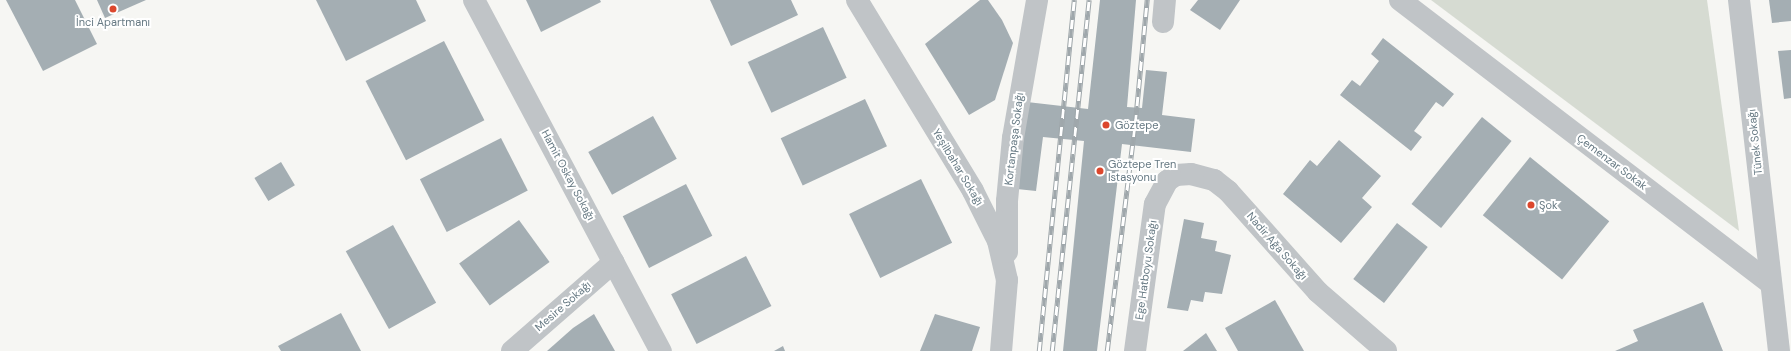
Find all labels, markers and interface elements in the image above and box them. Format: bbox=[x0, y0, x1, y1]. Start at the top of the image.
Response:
marker: İnci Apartmanı bbox=[108, 4, 118, 14]
place label: İnci Apartmanı bbox=[76, 15, 150, 29]
street label: Kortanpaşa Sokağı bbox=[1002, 92, 1026, 186]
street label: Tünek Sokağı bbox=[1745, 109, 1765, 175]
place label: Göztepe bbox=[1115, 118, 1158, 132]
marker: Göztepe bbox=[1100, 119, 1112, 131]
street label: Yeşilbahar Sokağı bbox=[930, 126, 986, 208]
street label: Hamit Oskay Sokağı bbox=[539, 128, 597, 222]
street label: Çemenzar Sokak bbox=[1574, 131, 1650, 193]
place label: Göztepe Tren Istasyonu bbox=[1108, 158, 1176, 184]
marker: Göztepe Tren Istasyonu bbox=[1095, 166, 1105, 176]
place label: Şok bbox=[1539, 198, 1557, 212]
marker: Şok bbox=[1526, 200, 1536, 210]
street label: Nadir Ağa Sokağı bbox=[1244, 209, 1310, 283]
street label: Ege Hatboyu Sokağı bbox=[1132, 219, 1160, 321]
street label: Mesire Sokağı bbox=[532, 278, 594, 334]

